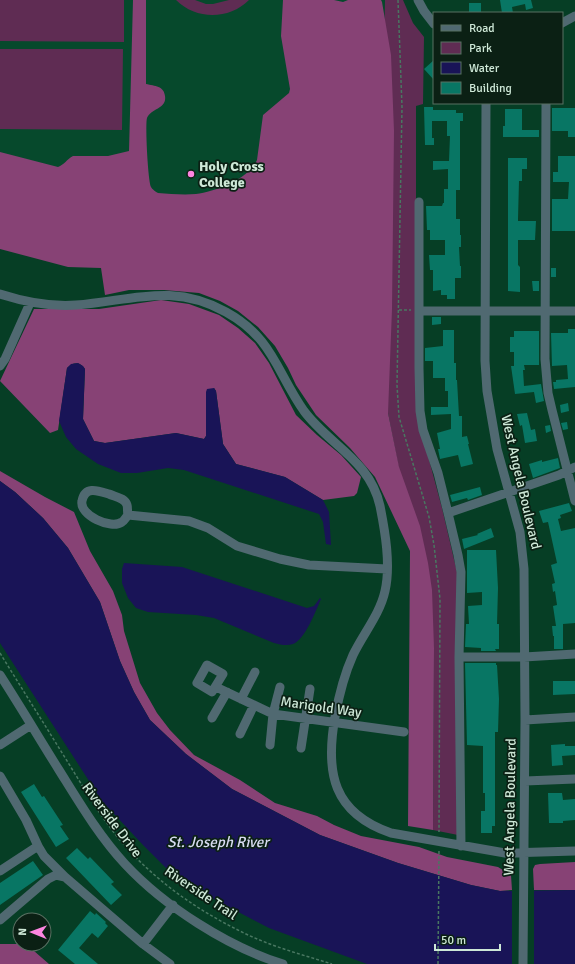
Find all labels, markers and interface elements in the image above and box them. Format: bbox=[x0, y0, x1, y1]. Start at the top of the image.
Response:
legend bbox=[433, 12, 563, 104]
text: Road bbox=[469, 21, 495, 36]
text: Park bbox=[469, 41, 492, 56]
text: Water bbox=[469, 61, 500, 76]
text: Building bbox=[469, 81, 512, 96]
place label: Holy Cross College bbox=[199, 158, 264, 191]
marker: Holy Cross College bbox=[186, 169, 196, 179]
street label: West Angela Boulevard bbox=[497, 413, 545, 551]
street label: Marigold Way bbox=[279, 693, 363, 721]
street label: West Angela Boulevard bbox=[500, 738, 520, 876]
street label: Riverside Drive bbox=[78, 779, 146, 861]
water label: St. Joseph River bbox=[167, 833, 271, 851]
street label: Riverside Trail bbox=[161, 862, 241, 924]
north arrow bbox=[12, 912, 52, 952]
scale bar bbox=[435, 926, 500, 952]
text: N bbox=[16, 928, 29, 936]
text: 50 m bbox=[441, 933, 466, 948]

